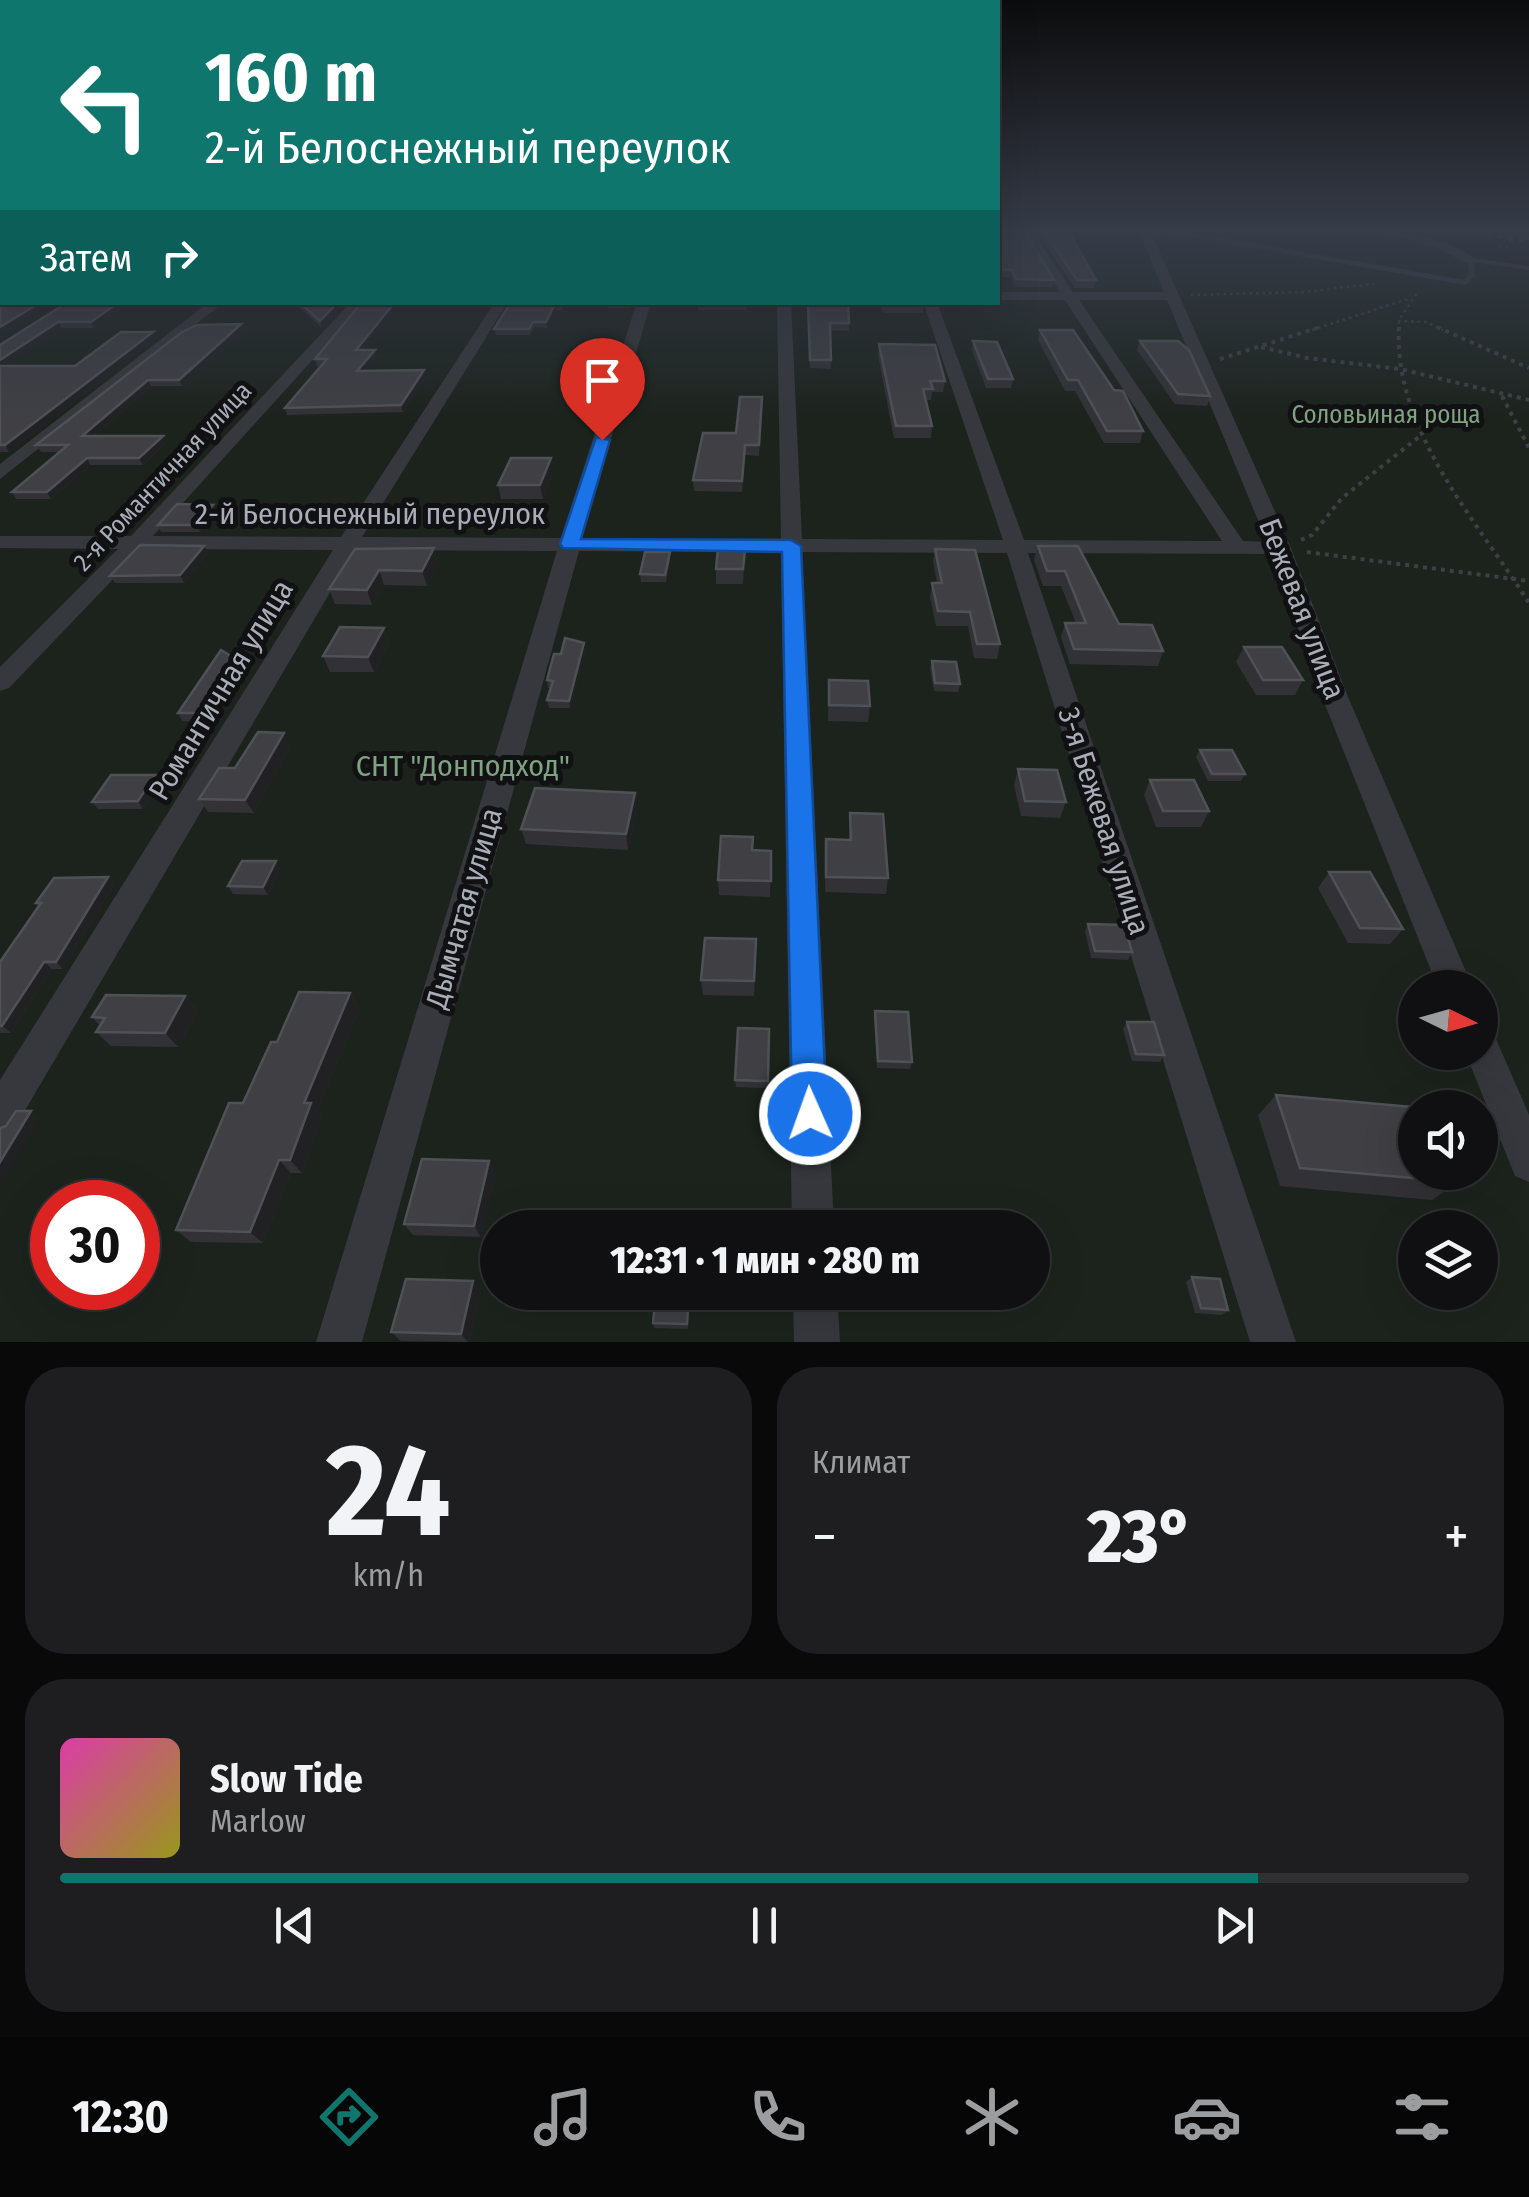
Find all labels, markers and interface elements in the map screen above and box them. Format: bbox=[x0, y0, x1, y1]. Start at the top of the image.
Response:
text: 160 m bbox=[205, 36, 377, 120]
icon: left bbox=[40, 40, 170, 170]
text: 2-й Белоснежный переулок bbox=[205, 121, 730, 175]
icon: right bbox=[152, 230, 207, 285]
text: Затем bbox=[40, 235, 132, 281]
pin bbox=[560, 338, 645, 441]
icon: arrive bbox=[575, 353, 630, 408]
street label: 2-я Романтичная улица bbox=[68, 376, 258, 577]
park label: Соловьиная роща bbox=[1291, 400, 1481, 430]
street label: 2-й Белоснежный переулок bbox=[195, 496, 545, 532]
street label: Бежевая улица bbox=[1251, 514, 1353, 704]
street label: Романтичная улица bbox=[141, 573, 301, 807]
street label: 3-я Бежевая улица bbox=[1050, 703, 1158, 939]
park label: СНТ "Донподход" bbox=[356, 748, 570, 784]
street label: Дымчатая улица bbox=[418, 804, 510, 1013]
north arrow bbox=[1398, 970, 1498, 1070]
map controls bbox=[1398, 970, 1498, 1310]
position arrow bbox=[758, 1062, 862, 1166]
button: sound bbox=[1398, 1090, 1498, 1190]
speed limit sign: 30 bbox=[30, 1180, 160, 1310]
button: layers bbox=[1398, 1210, 1498, 1310]
text: 12:31 · 1 мин · 280 m bbox=[610, 1237, 920, 1283]
text: 24 bbox=[326, 1413, 451, 1569]
text: Климат bbox=[812, 1443, 910, 1481]
text: 23° bbox=[1087, 1492, 1194, 1582]
text: − bbox=[812, 1504, 837, 1570]
text: + bbox=[1444, 1504, 1469, 1570]
text: km/h bbox=[353, 1556, 424, 1594]
text: Slow Tide bbox=[210, 1756, 363, 1802]
text: Marlow bbox=[210, 1802, 306, 1840]
icon: previous bbox=[267, 1898, 322, 1953]
icon: pause bbox=[737, 1898, 792, 1953]
icon: next bbox=[1207, 1898, 1262, 1953]
icon: directions bbox=[314, 2082, 384, 2152]
icon: music bbox=[528, 2082, 598, 2152]
icon: phone bbox=[743, 2082, 813, 2152]
icon: climate bbox=[957, 2082, 1027, 2152]
icon: car bbox=[1172, 2082, 1242, 2152]
icon: filters bbox=[1387, 2082, 1457, 2152]
text: 12:30 bbox=[72, 2090, 169, 2144]

